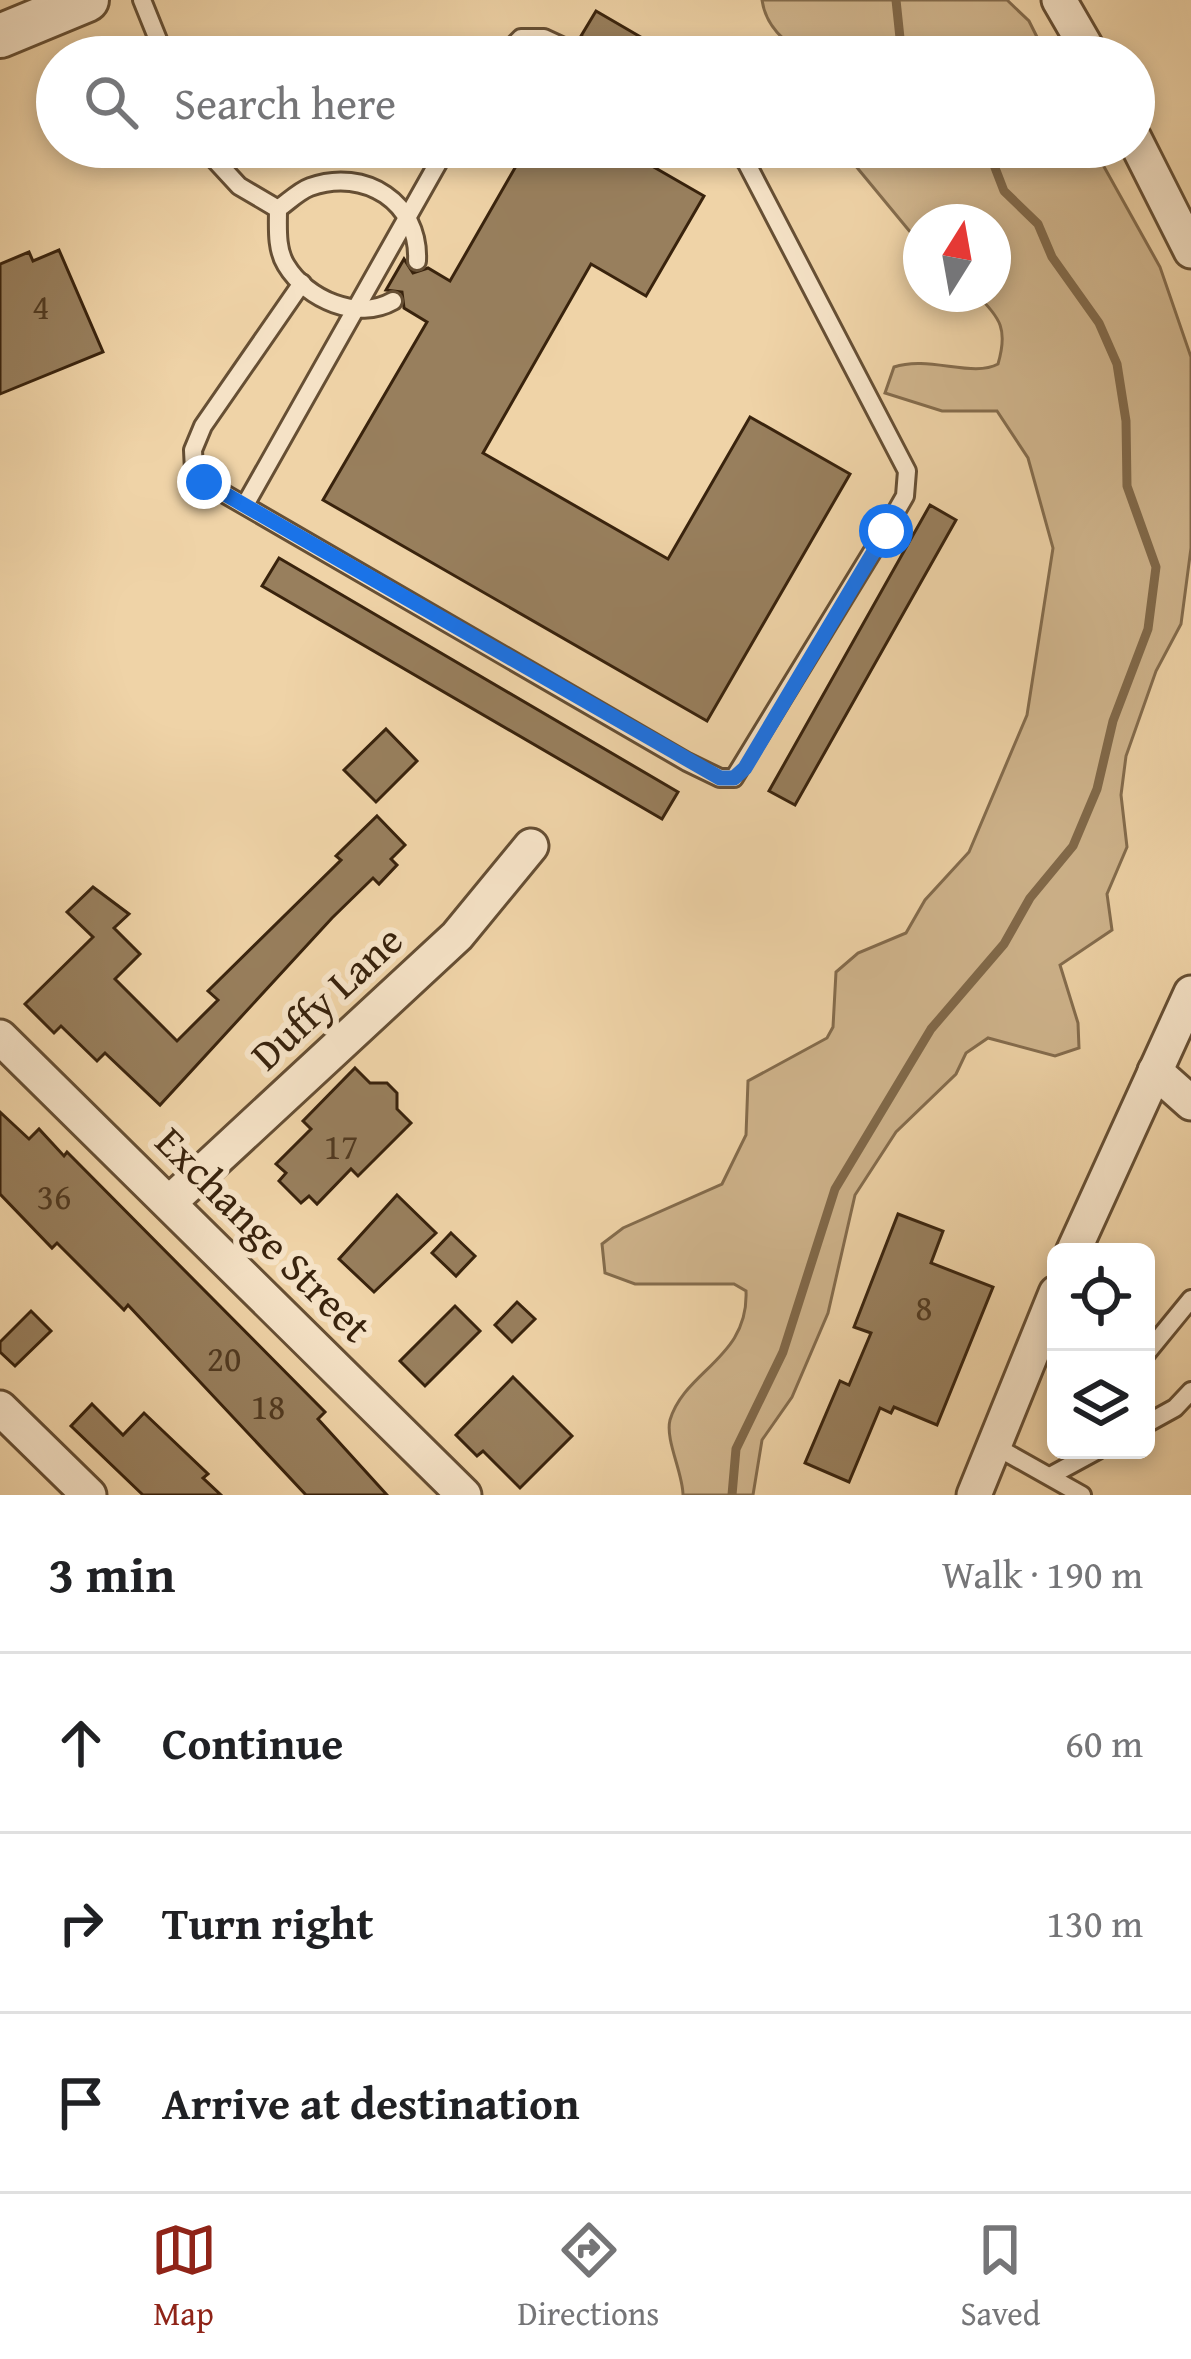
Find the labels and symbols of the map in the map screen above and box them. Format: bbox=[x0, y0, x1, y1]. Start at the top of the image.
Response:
north arrow bbox=[903, 204, 1011, 312]
house number: 4 bbox=[32, 279, 50, 332]
route end bbox=[177, 455, 231, 509]
route start bbox=[859, 504, 913, 558]
street label: Duffy Lane bbox=[236, 910, 416, 1083]
street label: Exchange Street bbox=[142, 1112, 386, 1356]
house number: 17 bbox=[324, 1119, 358, 1172]
house number: 36 bbox=[37, 1169, 71, 1222]
house number: 8 bbox=[915, 1280, 933, 1333]
house number: 20 bbox=[207, 1331, 241, 1384]
house number: 18 bbox=[251, 1379, 285, 1432]

